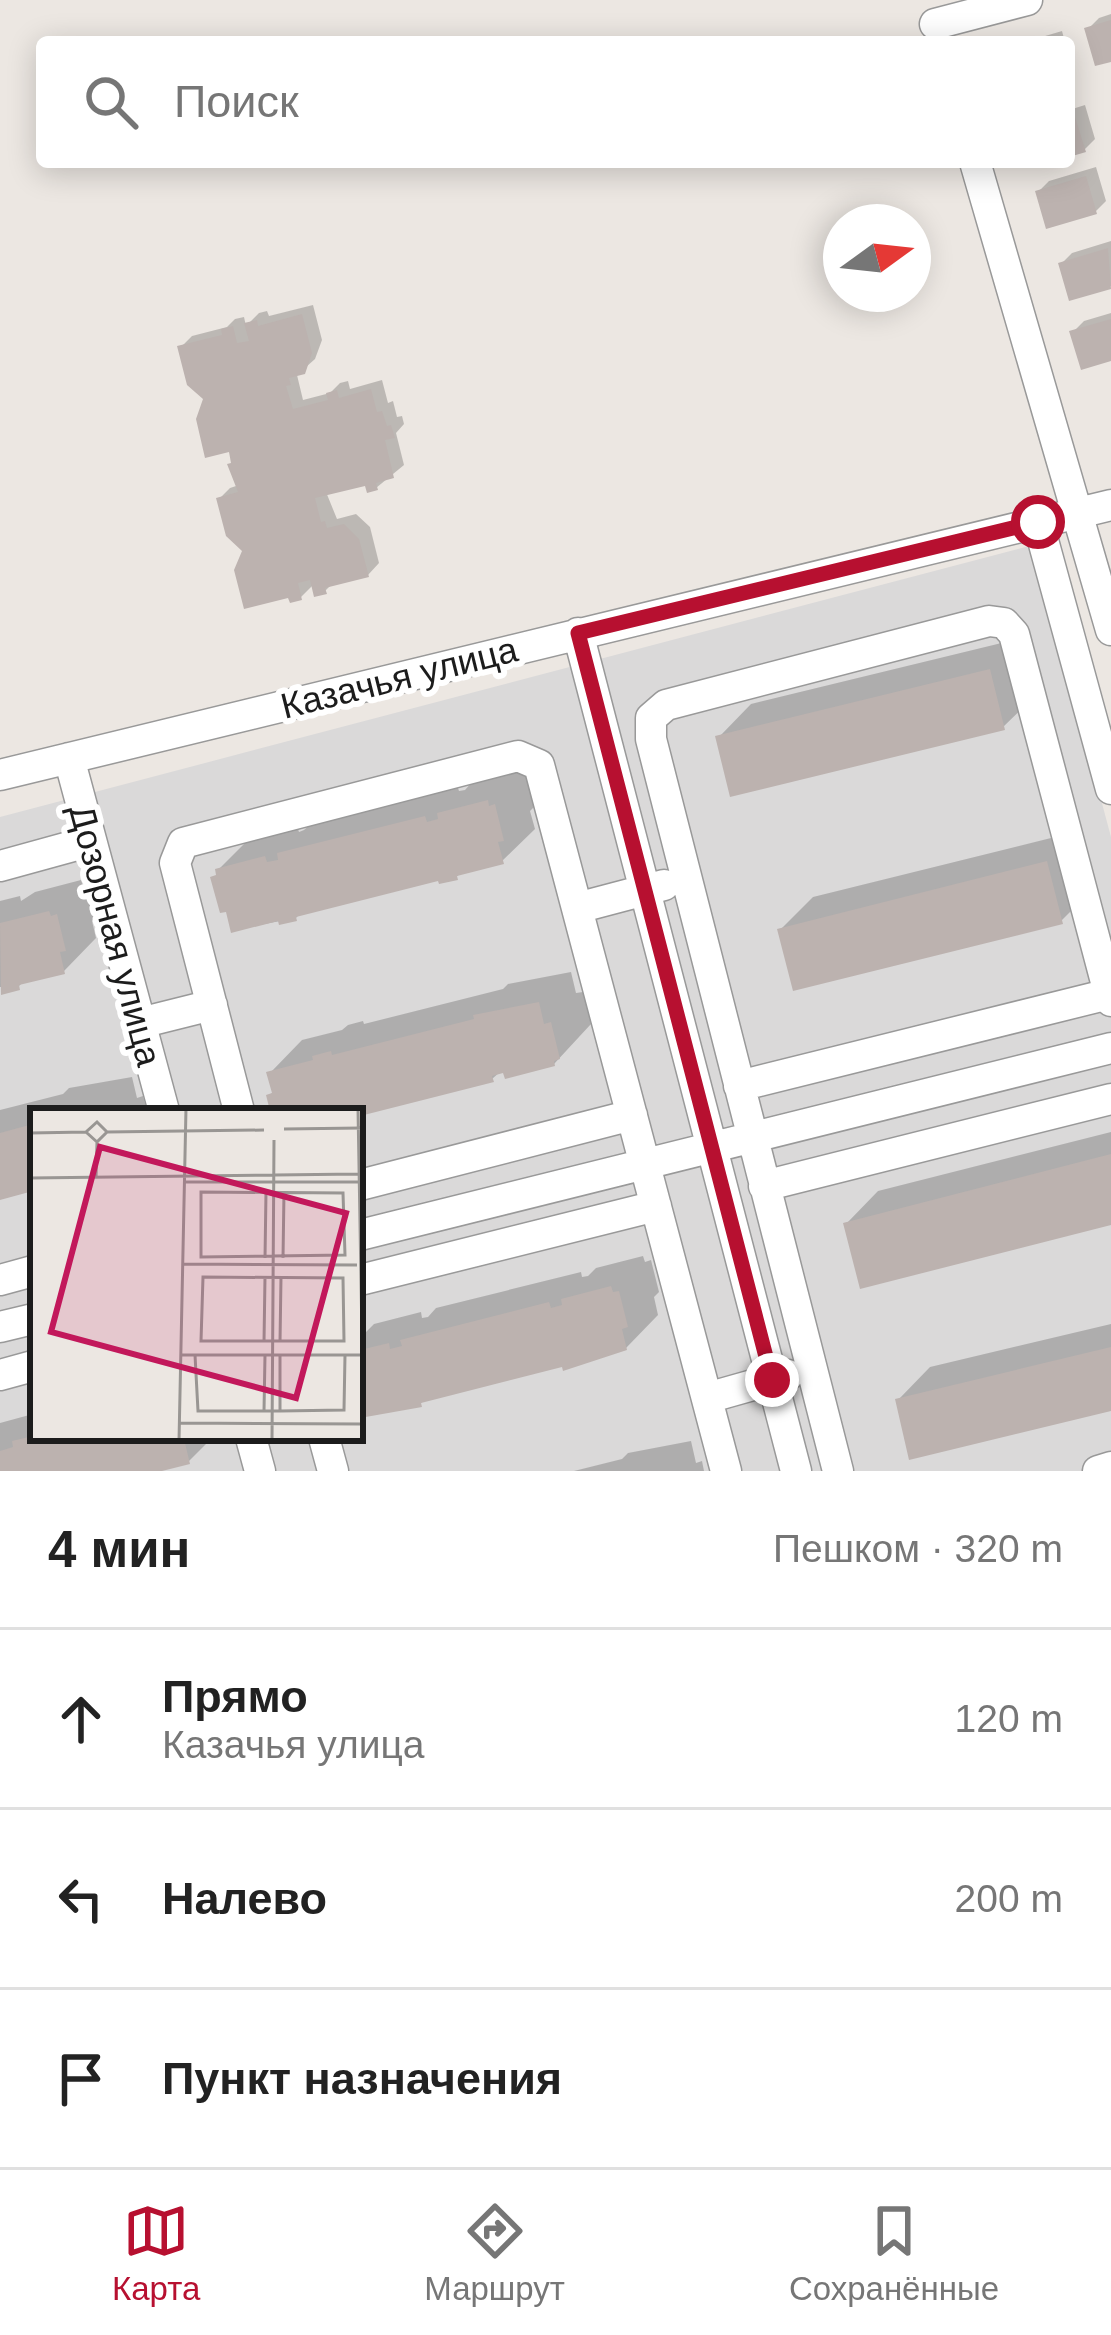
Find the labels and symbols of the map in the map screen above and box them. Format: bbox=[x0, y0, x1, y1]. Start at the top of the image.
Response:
north arrow bbox=[823, 204, 931, 312]
route start bbox=[1011, 495, 1065, 549]
street label: Казачья улица bbox=[277, 628, 523, 727]
street label: Дозорная улица bbox=[61, 800, 170, 1071]
inset map bbox=[30, 1108, 363, 1441]
route end bbox=[745, 1353, 799, 1407]

